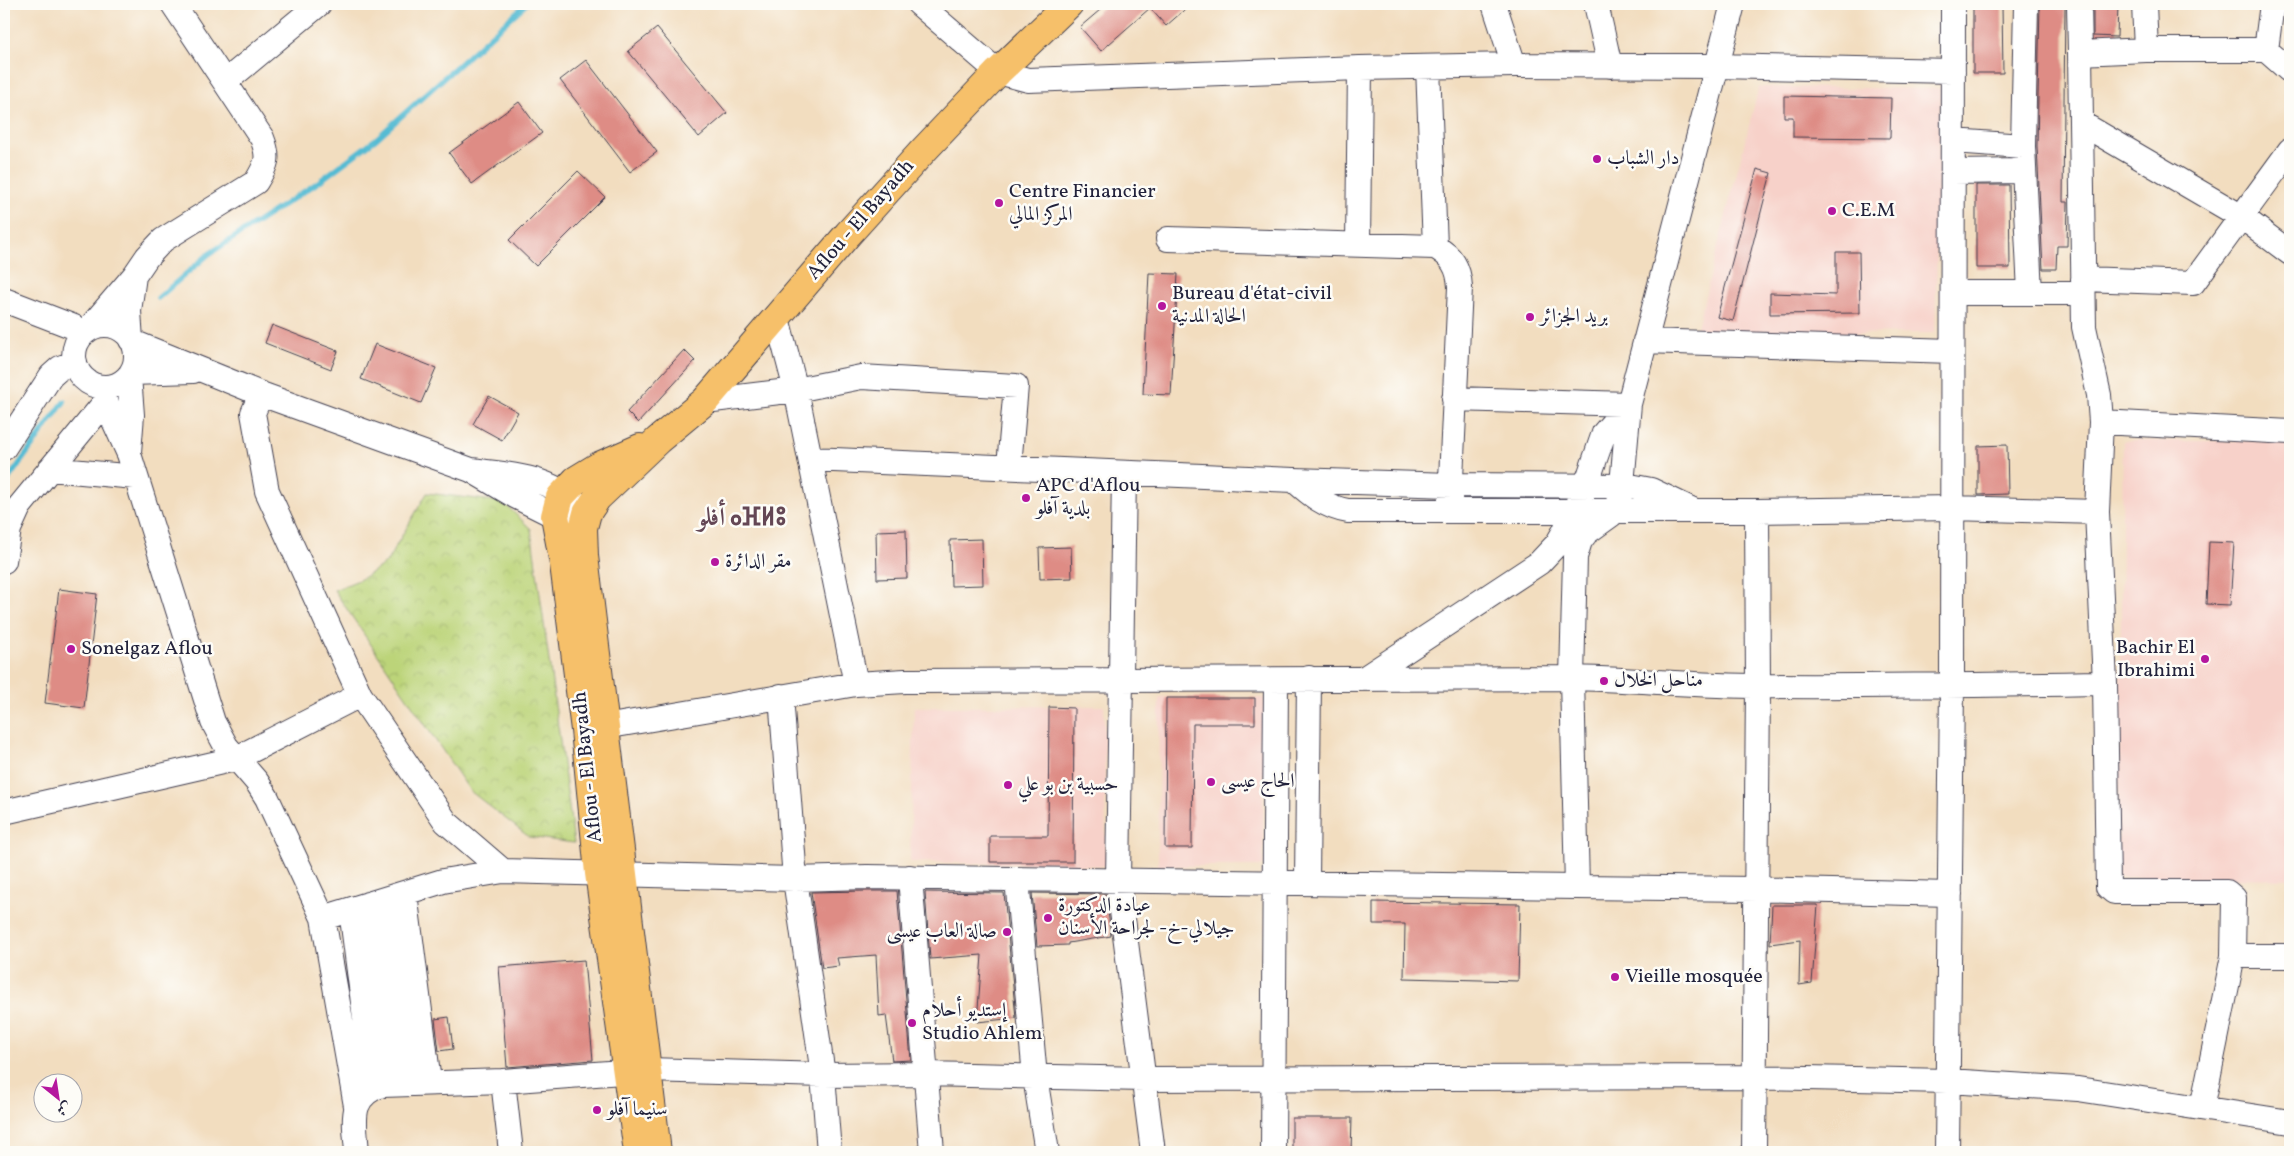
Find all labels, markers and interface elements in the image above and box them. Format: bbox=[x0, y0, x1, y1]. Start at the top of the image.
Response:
place label: دار الشباب bbox=[1607, 145, 1680, 173]
street label: Aflou - El Bayadh bbox=[801, 153, 921, 286]
marker: دار الشباب bbox=[1591, 153, 1603, 165]
place label: Centre Financier المركز المالي bbox=[1009, 178, 1156, 229]
marker: Centre Financier المركز المالي bbox=[993, 197, 1005, 209]
place label: C.E.M bbox=[1842, 197, 1895, 225]
marker: C.E.M bbox=[1826, 205, 1838, 217]
place label: Bureau d'état-civil الحالة المدنية bbox=[1172, 280, 1332, 331]
marker: Bureau d'état-civil الحالة المدنية bbox=[1156, 300, 1168, 312]
place label: بريد الجزائر bbox=[1538, 303, 1609, 331]
marker: بريد الجزائر bbox=[1524, 311, 1536, 323]
place label: APC d'Aflou بلدية آفلو bbox=[1034, 472, 1140, 523]
marker: APC d'Aflou بلدية آفلو bbox=[1020, 492, 1032, 504]
district label: أفلو ⴰⴼⵍⵓ bbox=[694, 499, 787, 536]
place label: مقر الدائرة bbox=[725, 548, 792, 576]
marker: مقر الدائرة bbox=[709, 556, 721, 568]
place label: Bachir El Ibrahimi bbox=[2116, 634, 2195, 685]
place label: Sonelgaz Aflou bbox=[81, 635, 213, 663]
marker: Sonelgaz Aflou bbox=[65, 643, 77, 655]
marker: Bachir El Ibrahimi bbox=[2199, 653, 2211, 665]
place label: مناحل الخلال bbox=[1614, 667, 1703, 695]
marker: مناحل الخلال bbox=[1598, 675, 1610, 687]
street label: Aflou - El Bayadh bbox=[566, 690, 610, 844]
place label: الحاج عيسى bbox=[1221, 768, 1295, 798]
place label: حسبية بن بو علي bbox=[1018, 771, 1119, 803]
marker: الحاج عيسى bbox=[1205, 776, 1217, 788]
marker: حسبية بن بو علي bbox=[1002, 779, 1014, 791]
place label: عيادة الدكتورة جيلالي-خ- لجراحة الأسنان bbox=[1058, 892, 1235, 945]
marker: عيادة الدكتورة جيلالي-خ- لجراحة الأسنان bbox=[1042, 912, 1054, 924]
place label: صالة العاب عيسى bbox=[886, 918, 997, 946]
marker: صالة العاب عيسى bbox=[1001, 926, 1013, 938]
place label: Vieille mosquée bbox=[1625, 963, 1763, 991]
marker: Vieille mosquée bbox=[1609, 971, 1621, 983]
place label: إستديو أحلام Studio Ahlem bbox=[922, 995, 1042, 1048]
marker: إستديو أحلام Studio Ahlem bbox=[906, 1017, 918, 1029]
north arrow bbox=[32, 1074, 82, 1124]
text: ش bbox=[53, 1096, 75, 1120]
place label: سنيما آفلو bbox=[605, 1096, 668, 1124]
marker: سنيما آفلو bbox=[591, 1104, 603, 1116]

